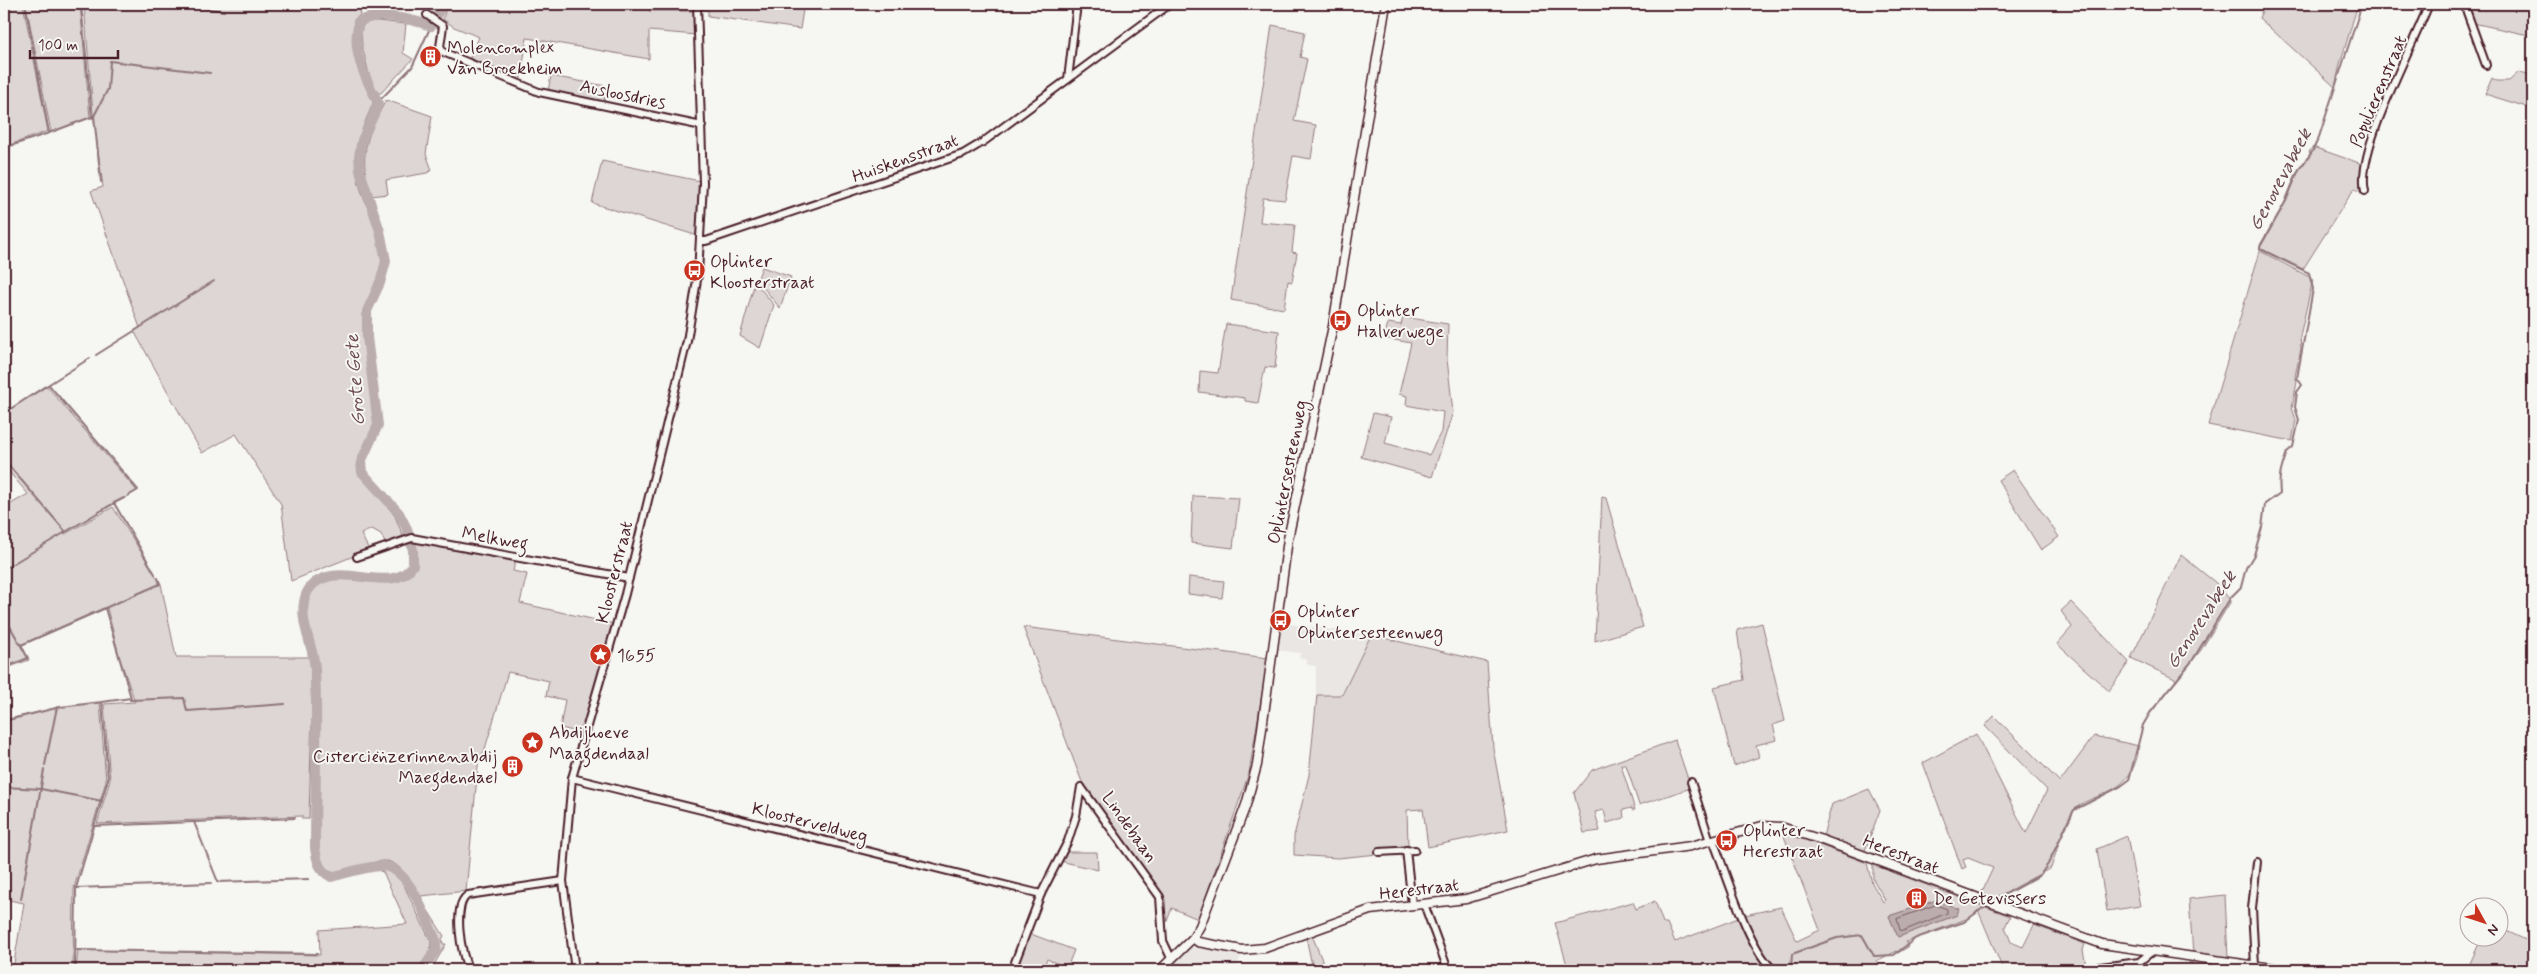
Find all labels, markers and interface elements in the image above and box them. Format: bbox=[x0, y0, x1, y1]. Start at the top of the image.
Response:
scale bar bbox=[30, 28, 118, 60]
street label: Populierenstraat bbox=[2344, 31, 2413, 151]
text: 100 m bbox=[38, 36, 78, 56]
place label: Molencomplex Van Broekheim bbox=[447, 36, 562, 81]
building icon: Molencomplex Van Broekheim bbox=[419, 45, 443, 69]
street label: Ausloosdries bbox=[578, 74, 668, 116]
water label: Genovevabeek bbox=[2243, 123, 2318, 235]
street label: Huiskensstraat bbox=[849, 129, 962, 189]
place label: Oplinter Kloosterstraat bbox=[710, 250, 815, 295]
bus stop icon: Oplinter Kloosterstraat bbox=[682, 259, 706, 283]
place label: Oplinter Halverwege bbox=[1357, 299, 1444, 345]
bus stop icon: Oplinter Halverwege bbox=[1329, 308, 1353, 332]
water label: Grote Gete bbox=[340, 332, 371, 427]
street label: Oplintersesteenweg bbox=[1262, 398, 1315, 546]
street label: Kloosterstraat bbox=[591, 518, 639, 626]
street label: Melkweg bbox=[459, 521, 530, 559]
water label: Genovevabeek bbox=[2160, 565, 2243, 674]
place label: Oplinter Oplintersesteenweg bbox=[1297, 600, 1443, 646]
bus stop icon: Oplinter Oplintersesteenweg bbox=[1269, 609, 1293, 633]
place icon: 1655 bbox=[589, 643, 613, 667]
place label: 1655 bbox=[617, 644, 656, 668]
place label: Abdijhoeve Maagdendaal bbox=[549, 721, 649, 768]
place icon: Abdijhoeve Maagdendaal bbox=[521, 730, 545, 754]
place label: Cisterciënzerinnenabdij Maegdendael bbox=[313, 745, 497, 792]
building icon: Cisterciënzerinnenabdij Maegdendael bbox=[501, 754, 525, 778]
street label: Lindebaan bbox=[1096, 787, 1162, 868]
street label: Kloosterveldweg bbox=[749, 797, 870, 850]
place label: Oplinter Herestraat bbox=[1743, 819, 1823, 864]
bus stop icon: Oplinter Herestraat bbox=[1715, 828, 1739, 852]
street label: Herestraat bbox=[1859, 829, 1942, 881]
street label: Herestraat bbox=[1378, 873, 1461, 907]
building icon: De Getevissers bbox=[1905, 886, 1929, 910]
place label: De Getevissers bbox=[1933, 887, 2046, 911]
north arrow bbox=[2460, 896, 2510, 946]
text: N bbox=[2483, 920, 2503, 939]

